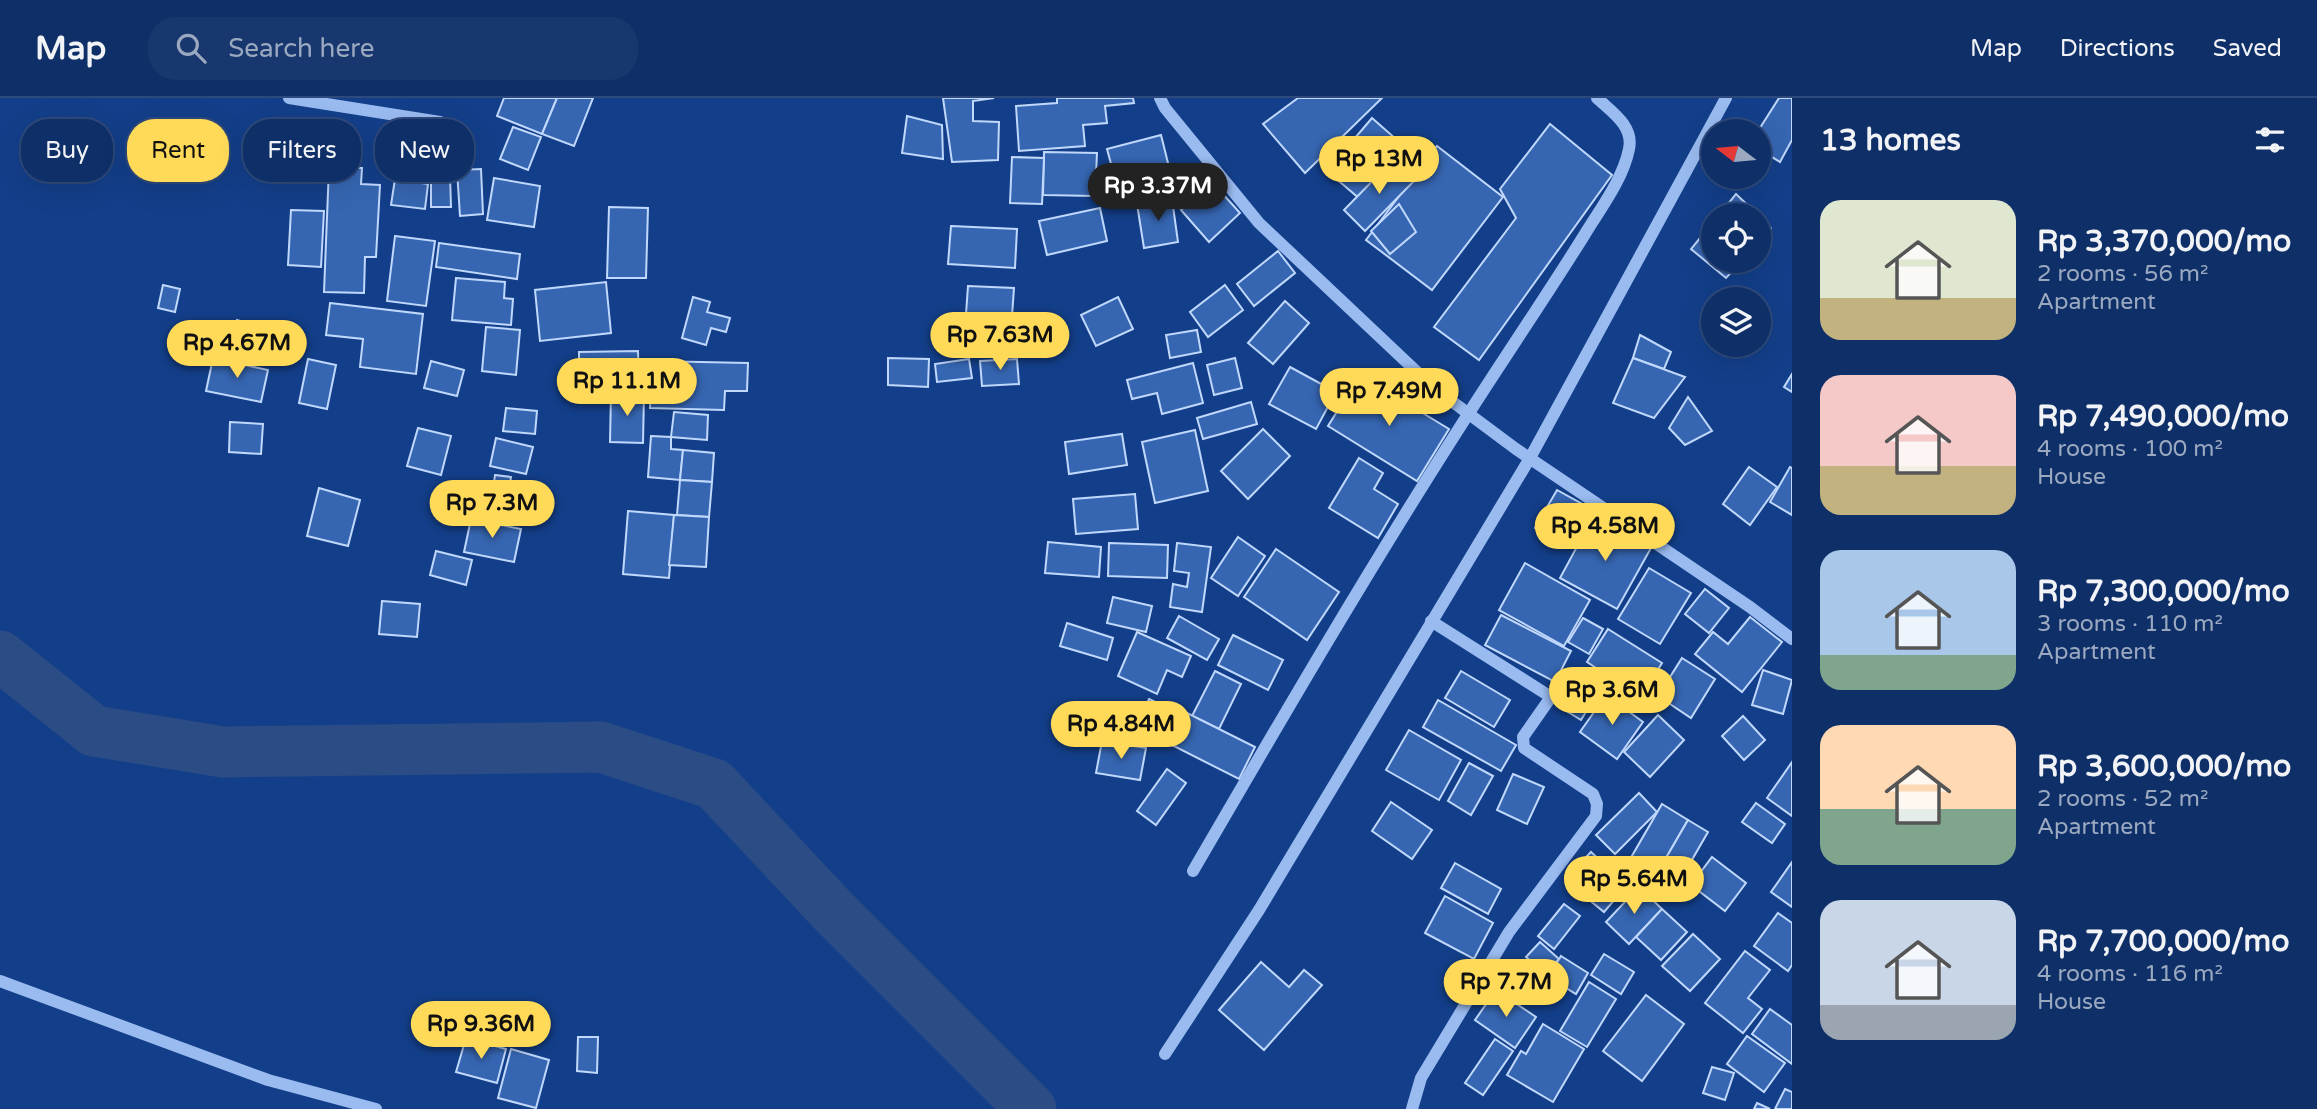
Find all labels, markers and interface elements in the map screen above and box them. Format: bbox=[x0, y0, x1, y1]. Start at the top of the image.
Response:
search box bbox=[148, 17, 638, 80]
text: Map bbox=[35, 29, 106, 68]
icon: search bbox=[172, 29, 210, 67]
text: Search here bbox=[228, 33, 374, 64]
text: Map bbox=[1970, 34, 2022, 63]
text: Directions bbox=[2060, 34, 2175, 63]
text: Saved bbox=[2213, 34, 2282, 63]
chip: Buy bbox=[21, 119, 113, 182]
chip: Rent bbox=[127, 119, 229, 182]
chip: Filters bbox=[243, 119, 361, 182]
chip: New bbox=[375, 119, 474, 182]
north arrow bbox=[1701, 119, 1771, 189]
map controls bbox=[1701, 119, 1771, 357]
icon: filters bbox=[2251, 121, 2289, 159]
text: 13 homes bbox=[1820, 122, 1961, 159]
pin: Rp 13M bbox=[1322, 136, 1436, 196]
text: Rp 13M bbox=[1335, 145, 1423, 173]
pin: Rp 3.37M bbox=[1086, 164, 1230, 223]
text: Rp 3.37M bbox=[1104, 172, 1212, 200]
button: locate bbox=[1701, 203, 1771, 273]
text: Rp 3,370,000/mo bbox=[2037, 223, 2291, 260]
icon: home bbox=[1876, 228, 1960, 312]
text: 2 rooms · 56 m² bbox=[2037, 260, 2208, 288]
button: layers bbox=[1701, 287, 1771, 357]
text: Apartment bbox=[2037, 288, 2156, 316]
pin: Rp 7.63M bbox=[928, 313, 1072, 372]
pin: Rp 4.67M bbox=[165, 320, 309, 380]
text: Rp 7.63M bbox=[946, 321, 1054, 349]
text: Rp 4.67M bbox=[183, 329, 291, 357]
pin: Rp 11.1M bbox=[555, 358, 699, 418]
text: Rp 11.1M bbox=[573, 367, 681, 395]
pin: Rp 7.49M bbox=[1317, 368, 1461, 428]
text: Rp 7.49M bbox=[1336, 377, 1442, 405]
text: Rp 7,490,000/mo bbox=[2037, 398, 2289, 435]
icon: home bbox=[1876, 403, 1960, 487]
text: 4 rooms · 100 m² bbox=[2037, 435, 2223, 463]
text: House bbox=[2037, 463, 2106, 491]
pin: Rp 7.3M bbox=[427, 480, 557, 540]
text: Rp 7.3M bbox=[446, 489, 538, 517]
pin: Rp 4.58M bbox=[1533, 504, 1677, 563]
text: Rp 4.58M bbox=[1551, 512, 1659, 540]
text: Rp 7,300,000/mo bbox=[2037, 573, 2290, 610]
icon: home bbox=[1876, 578, 1960, 662]
text: 3 rooms · 110 m² bbox=[2037, 610, 2223, 638]
text: Apartment bbox=[2037, 638, 2156, 666]
pin: Rp 3.6M bbox=[1547, 668, 1677, 727]
text: Rp 3.6M bbox=[1565, 676, 1659, 704]
pin: Rp 4.84M bbox=[1049, 702, 1193, 761]
text: Rp 4.84M bbox=[1067, 710, 1175, 738]
text: Rp 3,600,000/mo bbox=[2037, 748, 2291, 785]
icon: home bbox=[1876, 753, 1960, 837]
text: 2 rooms · 52 m² bbox=[2037, 785, 2208, 813]
text: Apartment bbox=[2037, 813, 2156, 841]
pin: Rp 5.64M bbox=[1562, 856, 1706, 916]
text: Rp 5.64M bbox=[1580, 865, 1688, 893]
text: Rp 7,700,000/mo bbox=[2037, 923, 2289, 960]
icon: home bbox=[1876, 928, 1960, 1012]
pin: Rp 7.7M bbox=[1441, 960, 1571, 1019]
text: 4 rooms · 116 m² bbox=[2037, 960, 2223, 988]
text: Rp 7.7M bbox=[1460, 968, 1552, 996]
text: House bbox=[2037, 988, 2106, 1016]
pin: Rp 9.36M bbox=[409, 1002, 553, 1061]
text: Rp 9.36M bbox=[427, 1010, 535, 1038]

